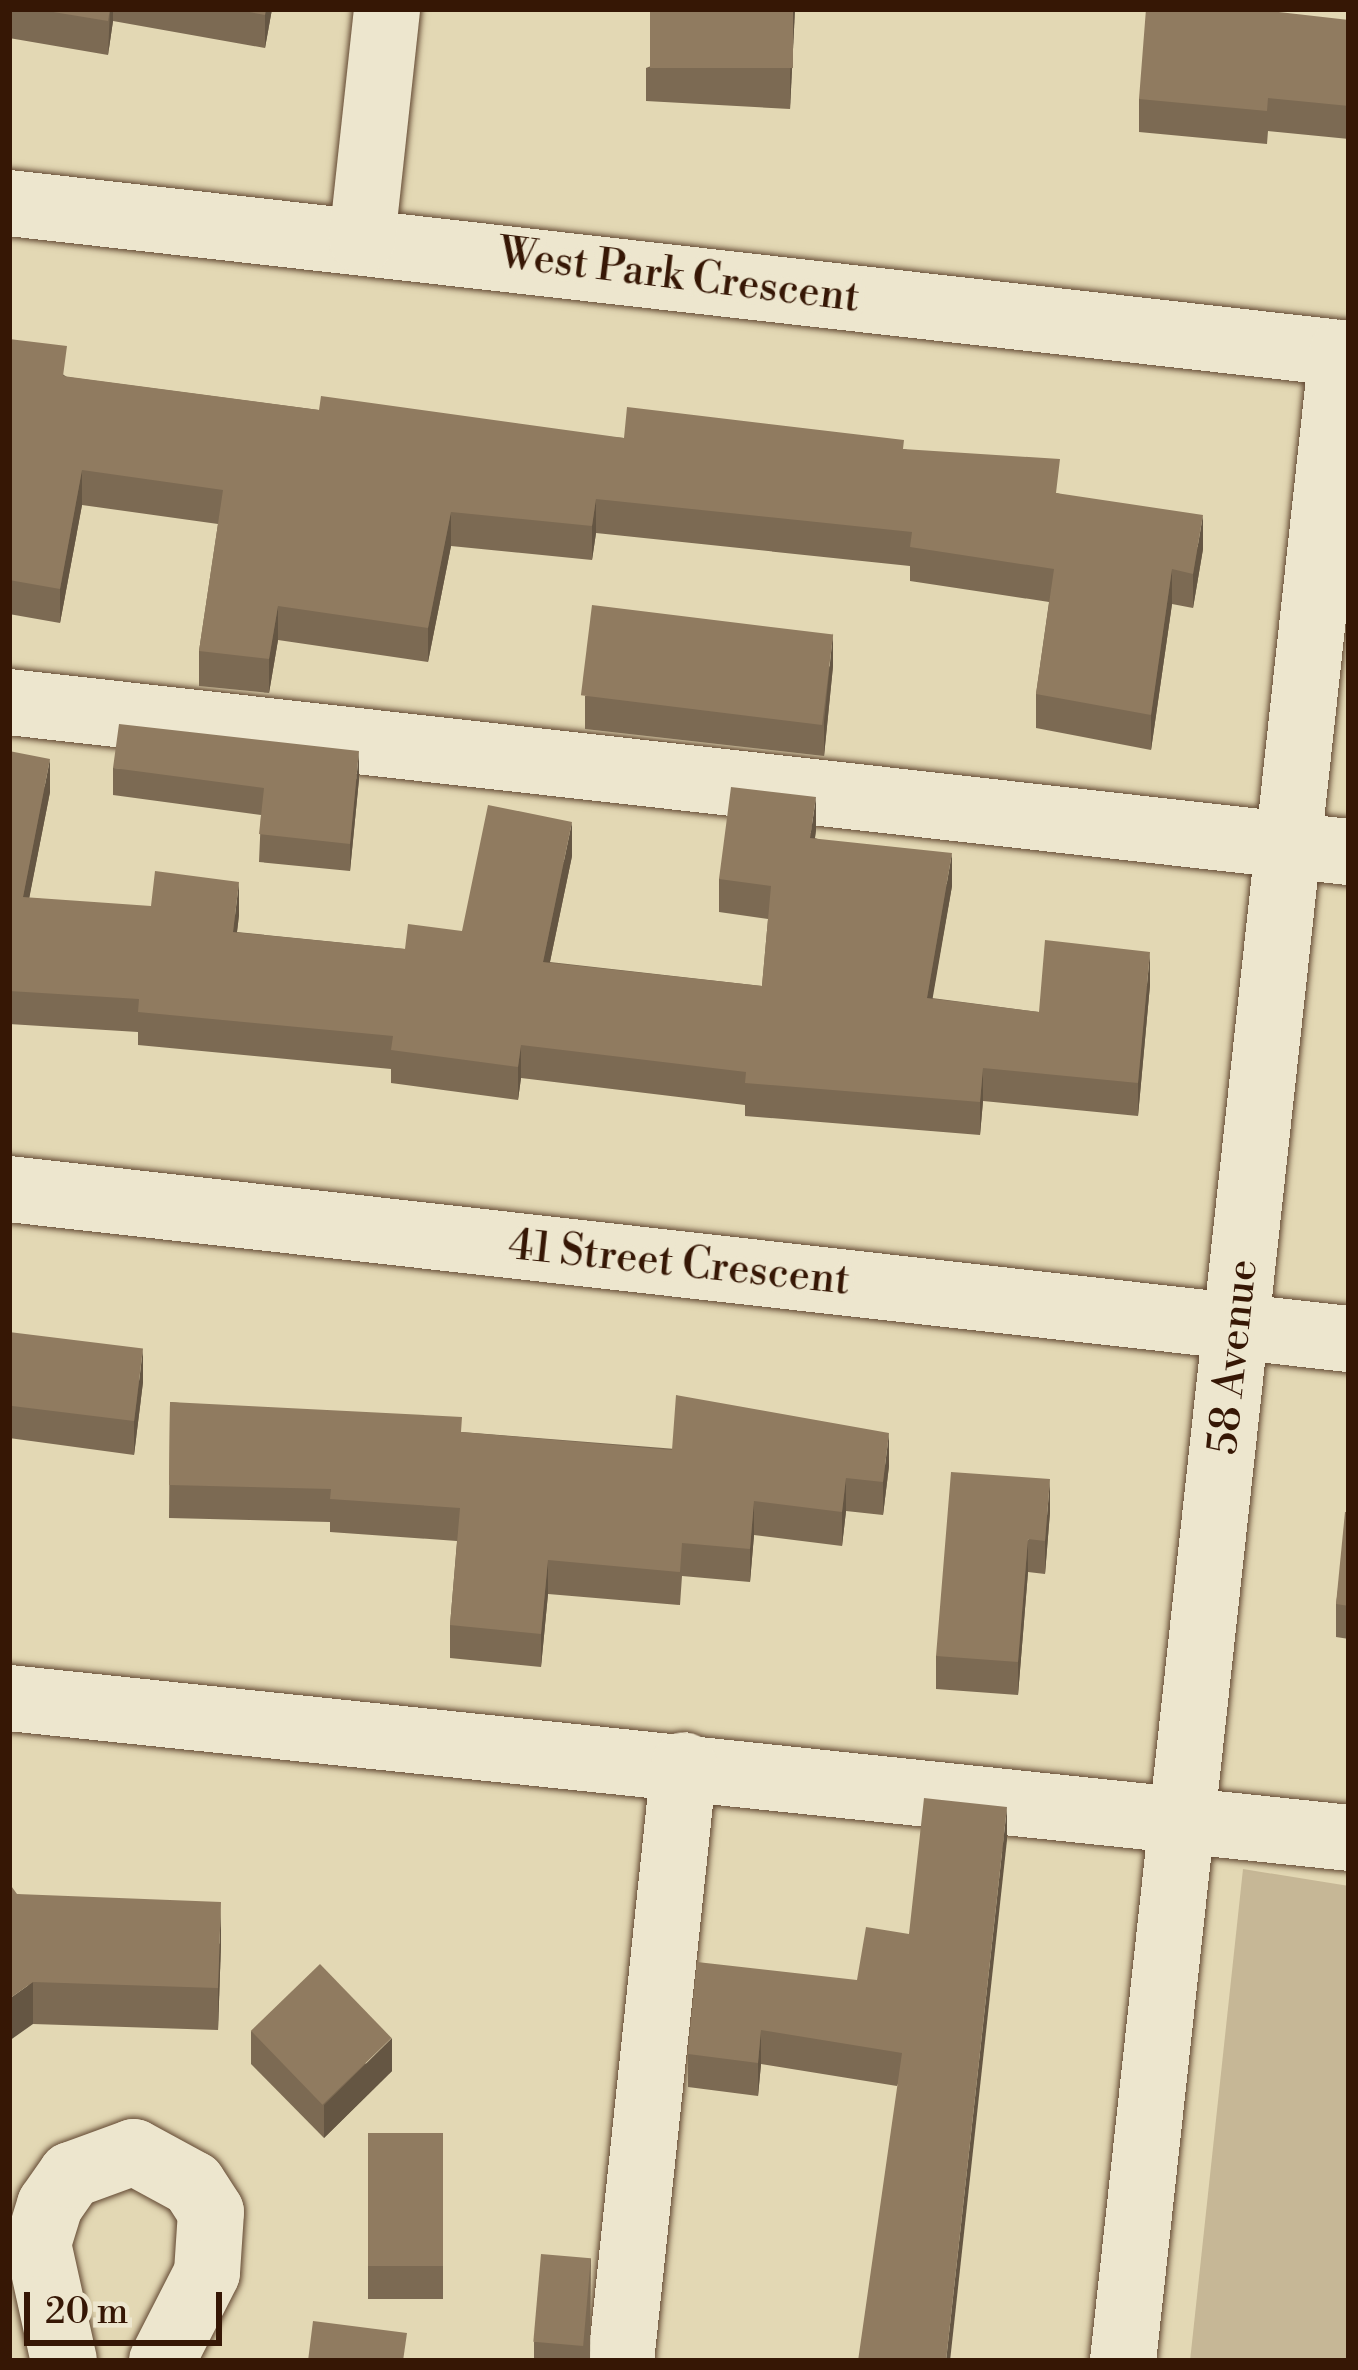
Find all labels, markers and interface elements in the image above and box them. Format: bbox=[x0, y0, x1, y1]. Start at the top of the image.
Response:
street label: West Park Crescent bbox=[496, 230, 862, 324]
street label: 41 Street Crescent bbox=[506, 1221, 852, 1307]
street label: 58 Avenue bbox=[1199, 1257, 1269, 1457]
scale bar bbox=[30, 2268, 228, 2342]
text: 20 m bbox=[45, 2290, 128, 2335]

